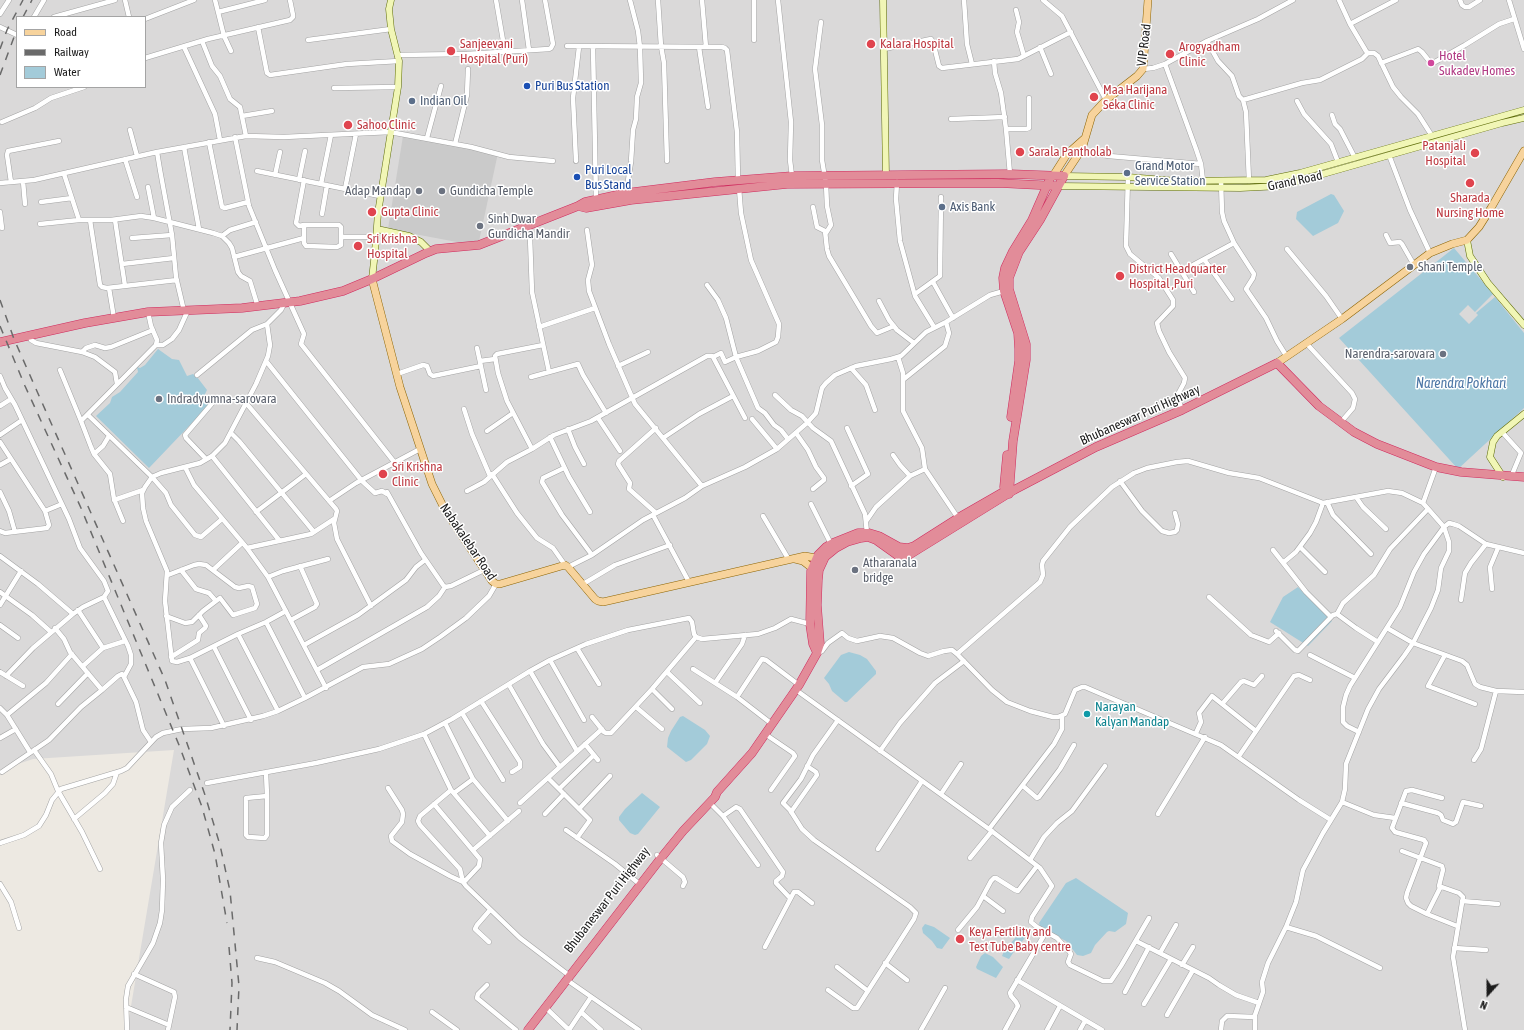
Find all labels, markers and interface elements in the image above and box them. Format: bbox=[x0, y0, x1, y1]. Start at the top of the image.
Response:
legend bbox=[16, 16, 146, 88]
street label: VIP Road bbox=[1134, 23, 1154, 67]
text: Road bbox=[54, 25, 77, 39]
place label: Sanjeevani Hospital (Puri) bbox=[460, 36, 528, 67]
place label: Kalara Hospital bbox=[880, 36, 954, 52]
marker: Kalara Hospital bbox=[865, 38, 877, 50]
place label: Arogyadham Clinic bbox=[1179, 39, 1240, 70]
text: Railway bbox=[54, 45, 89, 59]
marker: Sanjeevani Hospital (Puri) bbox=[445, 45, 457, 57]
marker: Arogyadham Clinic bbox=[1164, 48, 1176, 60]
place label: Hotel Sukadev Homes bbox=[1439, 48, 1515, 79]
marker: Hotel Sukadev Homes bbox=[1426, 58, 1436, 68]
text: Water bbox=[54, 65, 80, 79]
place label: Puri Bus Station bbox=[535, 78, 609, 94]
marker: Puri Bus Station bbox=[522, 81, 532, 91]
place label: Maa Harijana Seka Clinic bbox=[1103, 82, 1167, 113]
marker: Maa Harijana Seka Clinic bbox=[1088, 91, 1100, 103]
place label: Indian Oil bbox=[420, 93, 467, 109]
marker: Indian Oil bbox=[407, 96, 417, 106]
place label: Sahoo Clinic bbox=[357, 117, 415, 133]
marker: Sahoo Clinic bbox=[342, 119, 354, 131]
place label: Patanjali Hospital bbox=[1422, 138, 1466, 169]
place label: Sarala Pantholab bbox=[1029, 144, 1112, 160]
marker: Sarala Pantholab bbox=[1014, 146, 1026, 158]
marker: Patanjali Hospital bbox=[1469, 147, 1481, 159]
place label: Grand Motor Service Station bbox=[1135, 158, 1205, 189]
place label: Puri Local Bus Stand bbox=[585, 162, 632, 193]
marker: Grand Motor Service Station bbox=[1122, 168, 1132, 178]
street label: Grand Road bbox=[1266, 168, 1324, 194]
marker: Puri Local Bus Stand bbox=[572, 172, 582, 182]
marker: Sharada Nursing Home bbox=[1464, 177, 1476, 189]
place label: Adap Mandap bbox=[345, 183, 411, 199]
place label: Gundicha Temple bbox=[450, 183, 533, 199]
marker: Adap Mandap bbox=[414, 186, 424, 196]
marker: Gundicha Temple bbox=[437, 186, 447, 196]
place label: Sharada Nursing Home bbox=[1436, 190, 1504, 221]
place label: Axis Bank bbox=[950, 199, 995, 215]
marker: Axis Bank bbox=[937, 202, 947, 212]
place label: Gupta Clinic bbox=[381, 204, 438, 220]
marker: Gupta Clinic bbox=[366, 206, 378, 218]
place label: Sinh Dwar Gundicha Mandir bbox=[488, 211, 570, 242]
marker: Sinh Dwar Gundicha Mandir bbox=[475, 221, 485, 231]
place label: Sri Krishna Hospital bbox=[367, 231, 418, 262]
marker: Sri Krishna Hospital bbox=[352, 240, 364, 252]
place label: Shani Temple bbox=[1418, 259, 1482, 275]
place label: District Headquarter Hospital ,Puri bbox=[1129, 261, 1226, 292]
marker: Shani Temple bbox=[1405, 262, 1415, 272]
marker: District Headquarter Hospital ,Puri bbox=[1114, 270, 1126, 282]
place label: Narendra-sarovara bbox=[1345, 346, 1435, 362]
marker: Narendra-sarovara bbox=[1438, 349, 1448, 359]
water label: Narendra Pokhari bbox=[1416, 376, 1506, 392]
street label: Bhubaneswar Puri Highway bbox=[1078, 381, 1202, 449]
place label: Indradyumna-sarovara bbox=[167, 391, 276, 407]
marker: Indradyumna-sarovara bbox=[154, 394, 164, 404]
place label: Sri Krishna Clinic bbox=[392, 459, 443, 490]
marker: Sri Krishna Clinic bbox=[377, 468, 389, 480]
street label: Nabakalebar Road bbox=[436, 501, 500, 583]
place label: Atharanala bridge bbox=[863, 555, 917, 586]
marker: Atharanala bridge bbox=[850, 565, 860, 575]
place label: Narayan Kalyan Mandap bbox=[1095, 699, 1169, 730]
marker: Narayan Kalyan Mandap bbox=[1082, 709, 1092, 719]
street label: Bhubaneswar Puri Highway bbox=[561, 844, 653, 956]
place label: Keya Fertility and Test Tube Baby centre bbox=[969, 924, 1071, 955]
marker: Keya Fertility and Test Tube Baby centre bbox=[954, 933, 966, 945]
north arrow bbox=[1468, 974, 1508, 1014]
text: N bbox=[1479, 998, 1489, 1012]

